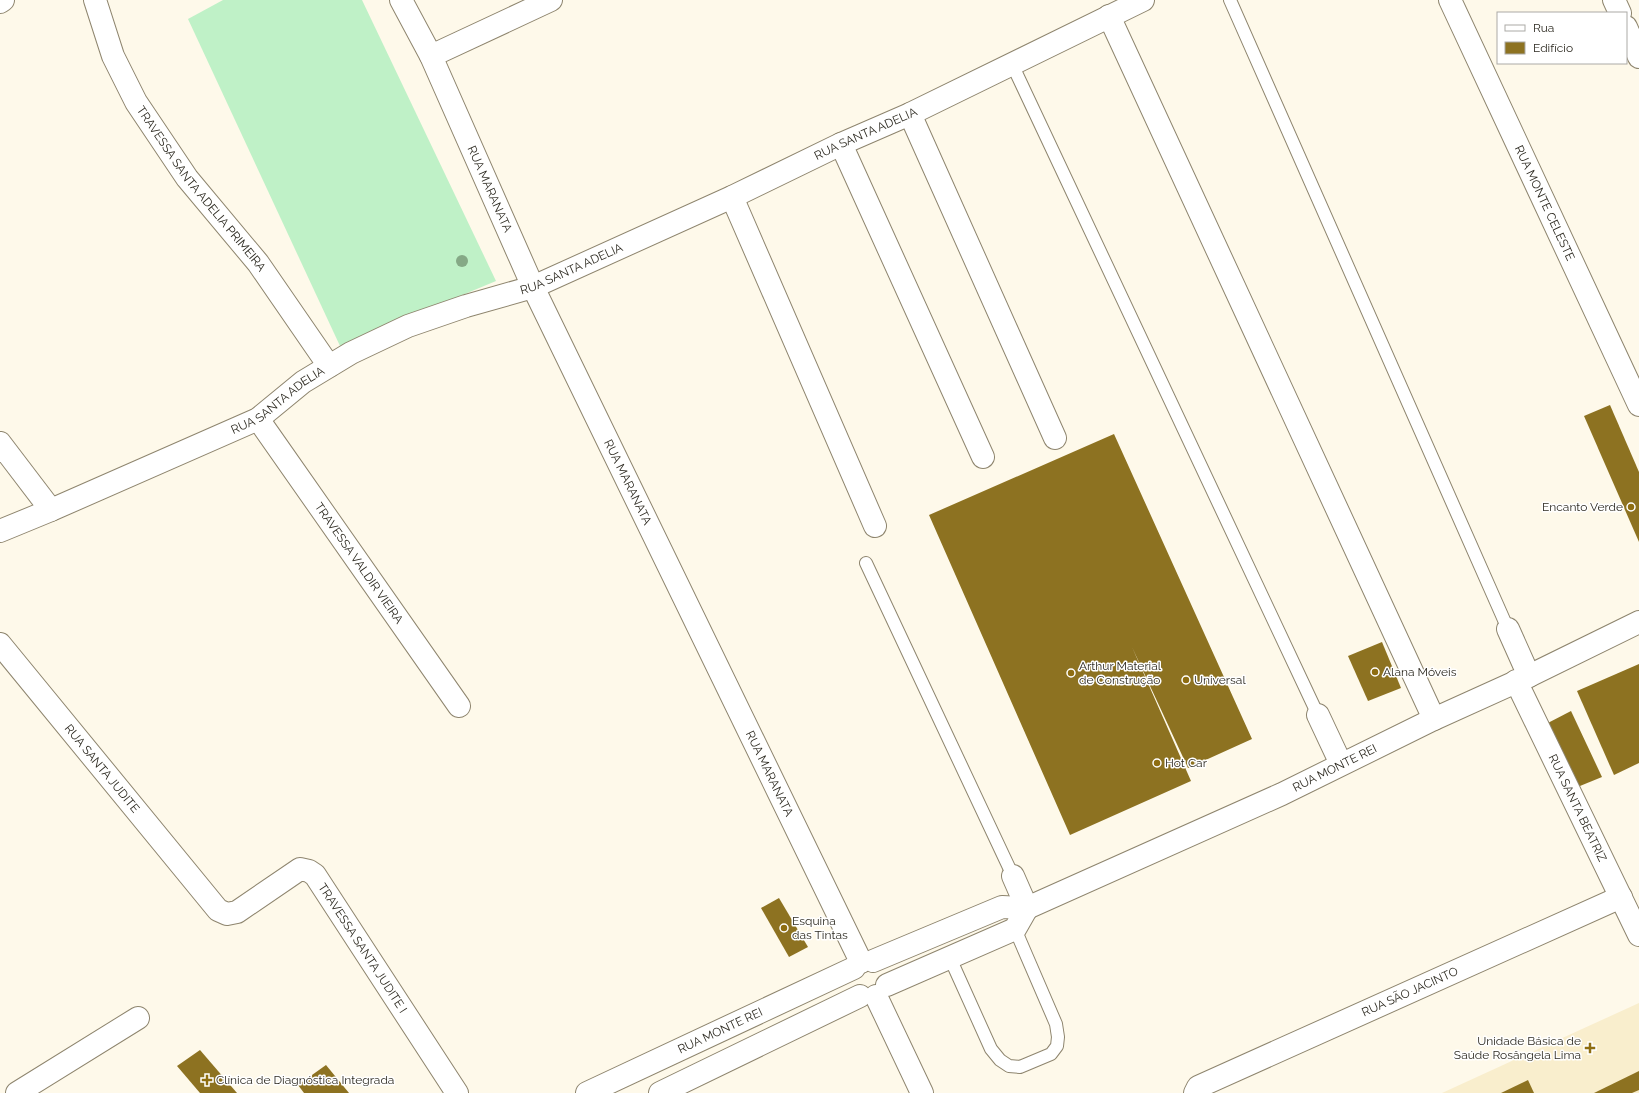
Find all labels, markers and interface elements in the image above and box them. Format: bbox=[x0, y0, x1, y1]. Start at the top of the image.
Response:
legend bbox=[1497, 12, 1627, 64]
text: Rua bbox=[1533, 21, 1554, 35]
text: Edifício bbox=[1533, 41, 1573, 55]
street label: TRAVESSA SANTA ADELIA PRIMEIRA bbox=[134, 103, 269, 274]
street label: RUA SANTA ADELIA bbox=[812, 105, 919, 163]
street label: RUA MONTE CELESTE bbox=[1512, 143, 1578, 263]
street label: RUA MARANATA bbox=[465, 144, 515, 235]
street label: RUA SANTA ADELIA bbox=[518, 240, 625, 297]
street label: RUA SANTA ADELIA bbox=[229, 364, 327, 437]
street label: RUA MARANATA bbox=[601, 437, 654, 527]
street label: TRAVESSA VALDIR VIEIRA bbox=[312, 500, 406, 626]
place label: Encanto Verde bbox=[1542, 500, 1623, 514]
marker: Encanto Verde bbox=[1626, 502, 1636, 512]
place label: Arthur Material de Construção bbox=[1079, 659, 1162, 687]
place label: Alana Móveis bbox=[1383, 665, 1457, 679]
marker: Alana Móveis bbox=[1370, 667, 1380, 677]
marker: Arthur Material de Construção bbox=[1066, 668, 1076, 678]
place label: Universal bbox=[1194, 673, 1246, 687]
marker: Universal bbox=[1181, 675, 1191, 685]
street label: RUA SANTA JUDITE bbox=[62, 722, 142, 815]
street label: RUA MARANATA bbox=[743, 729, 796, 819]
street label: RUA MONTE REI bbox=[1290, 741, 1379, 795]
street label: RUA SANTA BEATRIZ bbox=[1546, 752, 1610, 864]
place label: Hot Car bbox=[1165, 756, 1208, 770]
marker: Hot Car bbox=[1152, 758, 1162, 768]
street label: TRAVESSA SANTA JUDITE I bbox=[315, 881, 410, 1016]
place label: Esquina das Tintas bbox=[792, 914, 848, 942]
marker: Esquina das Tintas bbox=[779, 923, 789, 933]
street label: RUA SÃO JACINTO bbox=[1360, 964, 1460, 1020]
street label: RUA MONTE REI bbox=[675, 1005, 765, 1057]
place label: Unidade Básica de Saúde Rosângela Lima bbox=[1454, 1034, 1581, 1062]
marker: Unidade Básica de Saúde Rosângela Lima bbox=[1584, 1042, 1596, 1054]
place label: Clínica de Diagnóstica Integrada bbox=[216, 1073, 394, 1087]
marker: Clínica de Diagnóstica Integrada bbox=[201, 1074, 213, 1086]

